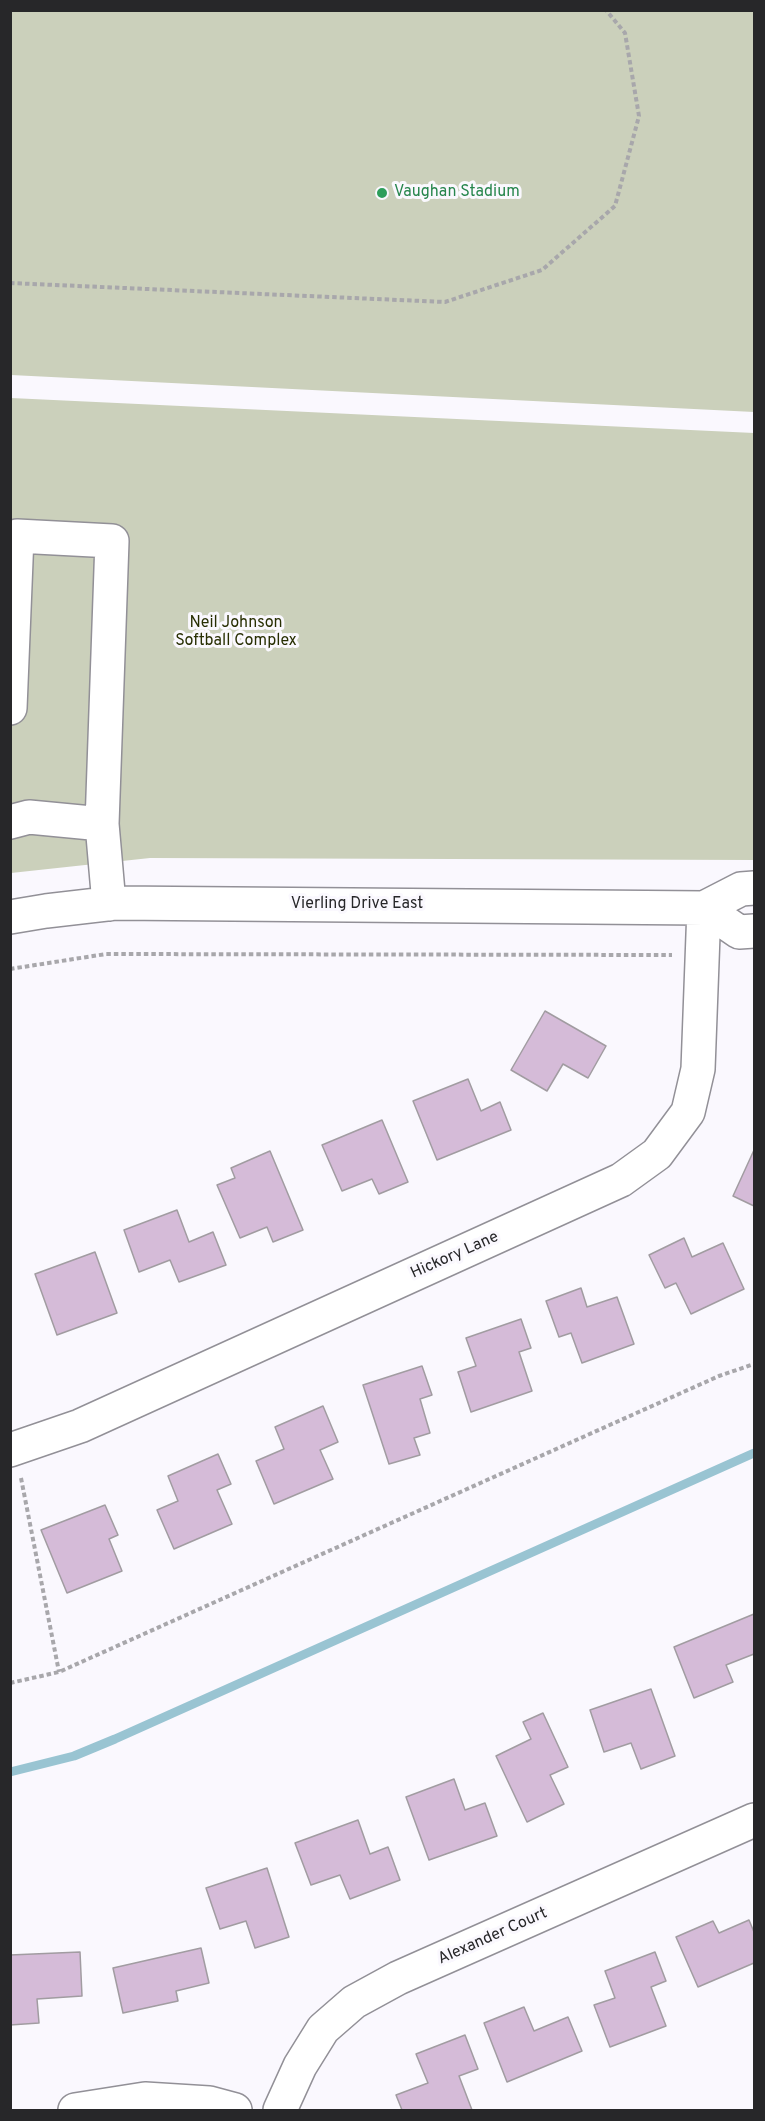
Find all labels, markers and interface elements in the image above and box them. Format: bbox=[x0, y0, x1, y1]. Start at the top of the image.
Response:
place label: Vaughan Stadium bbox=[394, 183, 520, 203]
marker: Vaughan Stadium bbox=[375, 186, 389, 200]
park label: Neil Johnson Softball Complex bbox=[175, 614, 297, 652]
street label: Vierling Drive East bbox=[291, 895, 423, 915]
street label: Hickory Lane bbox=[408, 1228, 502, 1284]
street label: Alexander Court bbox=[435, 1904, 551, 1970]

